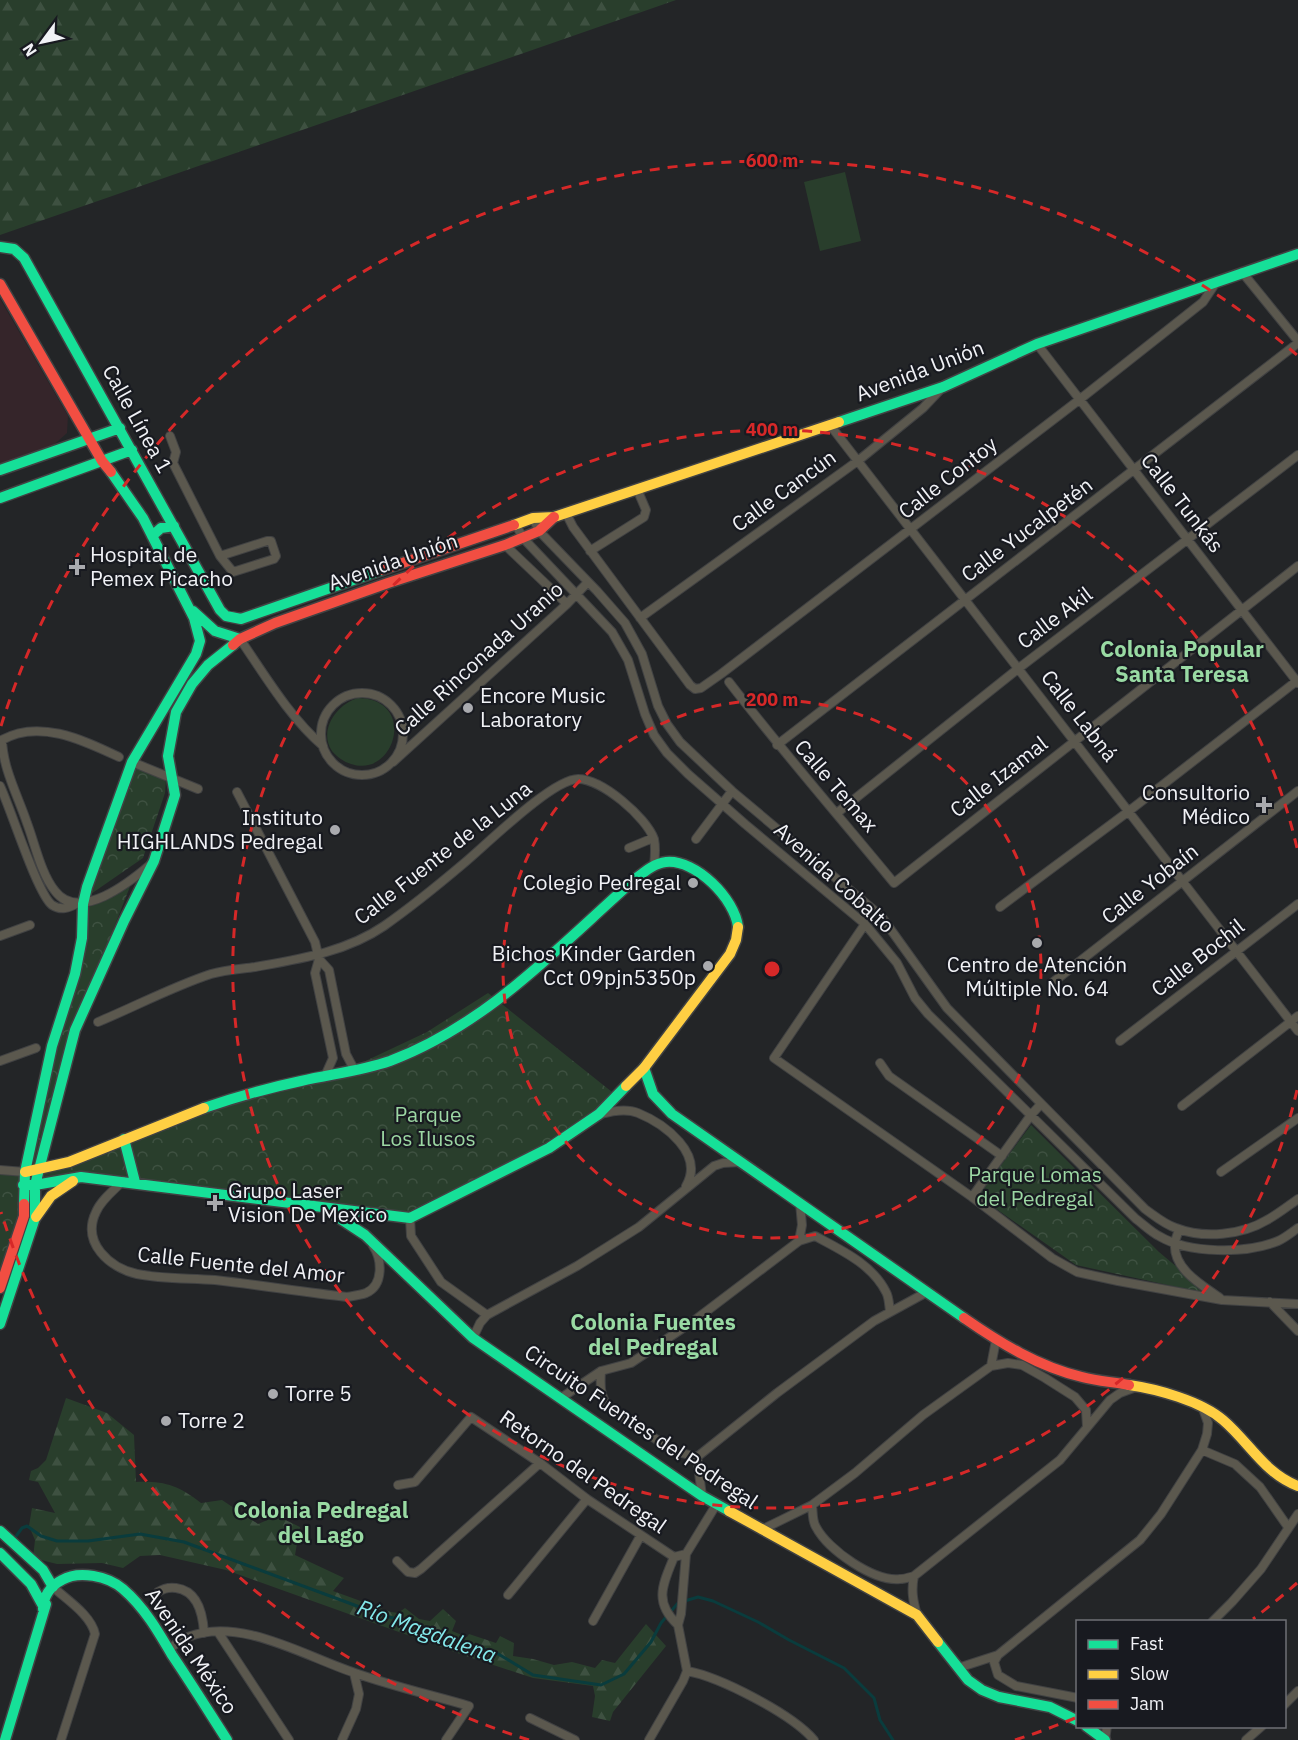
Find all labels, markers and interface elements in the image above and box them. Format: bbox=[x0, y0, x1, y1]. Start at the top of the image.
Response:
north arrow bbox=[12, 12, 72, 72]
text: N bbox=[18, 40, 41, 60]
text: 600 m bbox=[746, 149, 798, 172]
street label: Avenida Unión bbox=[851, 333, 988, 407]
street label: Calle Línea 1 bbox=[97, 359, 179, 478]
text: 400 m bbox=[746, 418, 798, 441]
street label: Calle Contoy bbox=[892, 429, 1003, 525]
street label: Calle Cancún bbox=[726, 443, 841, 538]
street label: Calle Tunkás bbox=[1135, 447, 1231, 558]
street label: Calle Yucalpetén bbox=[955, 471, 1098, 588]
street label: Avenida Unión bbox=[324, 526, 461, 596]
place label: Hospital de Pemex Picacho bbox=[90, 540, 233, 592]
marker: Hospital de Pemex Picacho bbox=[68, 558, 86, 576]
street label: Calle Rinconada Uranio bbox=[388, 575, 569, 742]
street label: Calle Akil bbox=[1011, 580, 1098, 655]
district label: Colonia Popular Santa Teresa bbox=[1100, 634, 1264, 688]
street label: Calle Labná bbox=[1035, 664, 1124, 767]
place label: Encore Music Laboratory bbox=[480, 681, 605, 733]
text: 200 m bbox=[746, 688, 798, 711]
marker: Encore Music Laboratory bbox=[461, 701, 475, 715]
street label: Calle Izamal bbox=[944, 729, 1053, 823]
street label: Calle Temax bbox=[789, 733, 885, 838]
street label: Calle Fuente de la Luna bbox=[348, 774, 537, 930]
place label: Consultorio Médico bbox=[1142, 778, 1250, 830]
marker: Consultorio Médico bbox=[1255, 796, 1273, 814]
place label: Instituto HIGHLANDS Pedregal bbox=[117, 803, 323, 855]
street label: Avenida Cobalto bbox=[768, 816, 901, 939]
marker: Instituto HIGHLANDS Pedregal bbox=[328, 823, 342, 837]
street label: Calle Yobaín bbox=[1095, 837, 1204, 930]
place label: Colegio Pedregal bbox=[523, 868, 681, 896]
marker: Colegio Pedregal bbox=[686, 876, 700, 890]
street label: Calle Bochil bbox=[1145, 912, 1250, 1002]
marker: Centro de Atención Múltiple No. 64 bbox=[1030, 936, 1044, 950]
place label: Bichos Kinder Garden Cct 09pjn5350p bbox=[492, 939, 696, 991]
place label: Centro de Atención Múltiple No. 64 bbox=[947, 950, 1127, 1002]
marker: Bichos Kinder Garden Cct 09pjn5350p bbox=[701, 959, 715, 973]
centre of rings bbox=[762, 959, 782, 979]
park label: Parque Los Ilusos bbox=[380, 1100, 476, 1152]
park label: Parque Lomas del Pedregal bbox=[968, 1160, 1102, 1212]
place label: Grupo Laser Vision De Mexico bbox=[228, 1176, 387, 1228]
marker: Grupo Laser Vision De Mexico bbox=[206, 1194, 224, 1212]
street label: Calle Fuente del Amor bbox=[136, 1239, 346, 1289]
district label: Colonia Fuentes del Pedregal bbox=[570, 1307, 736, 1361]
street label: Circuito Fuentes del Pedregal bbox=[519, 1337, 764, 1515]
place label: Torre 5 bbox=[285, 1379, 352, 1407]
marker: Torre 5 bbox=[266, 1387, 280, 1401]
street label: Retorno del Pedregal bbox=[495, 1403, 673, 1539]
place label: Torre 2 bbox=[178, 1406, 245, 1434]
marker: Torre 2 bbox=[159, 1414, 173, 1428]
district label: Colonia Pedregal del Lago bbox=[233, 1495, 409, 1549]
street label: Avenida México bbox=[139, 1582, 244, 1719]
water label: Río Magdalena bbox=[354, 1592, 501, 1669]
legend bbox=[1076, 1620, 1286, 1728]
text: Fast bbox=[1130, 1632, 1164, 1655]
text: Slow bbox=[1130, 1662, 1169, 1685]
text: Jam bbox=[1130, 1692, 1165, 1715]

